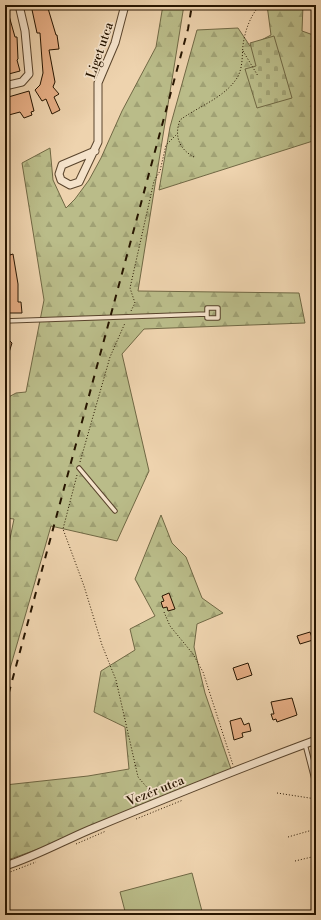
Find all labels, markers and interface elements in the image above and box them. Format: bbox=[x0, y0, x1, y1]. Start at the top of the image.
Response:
street label: Liget utca bbox=[83, 20, 117, 81]
street label: Vezér utca bbox=[123, 772, 187, 810]

